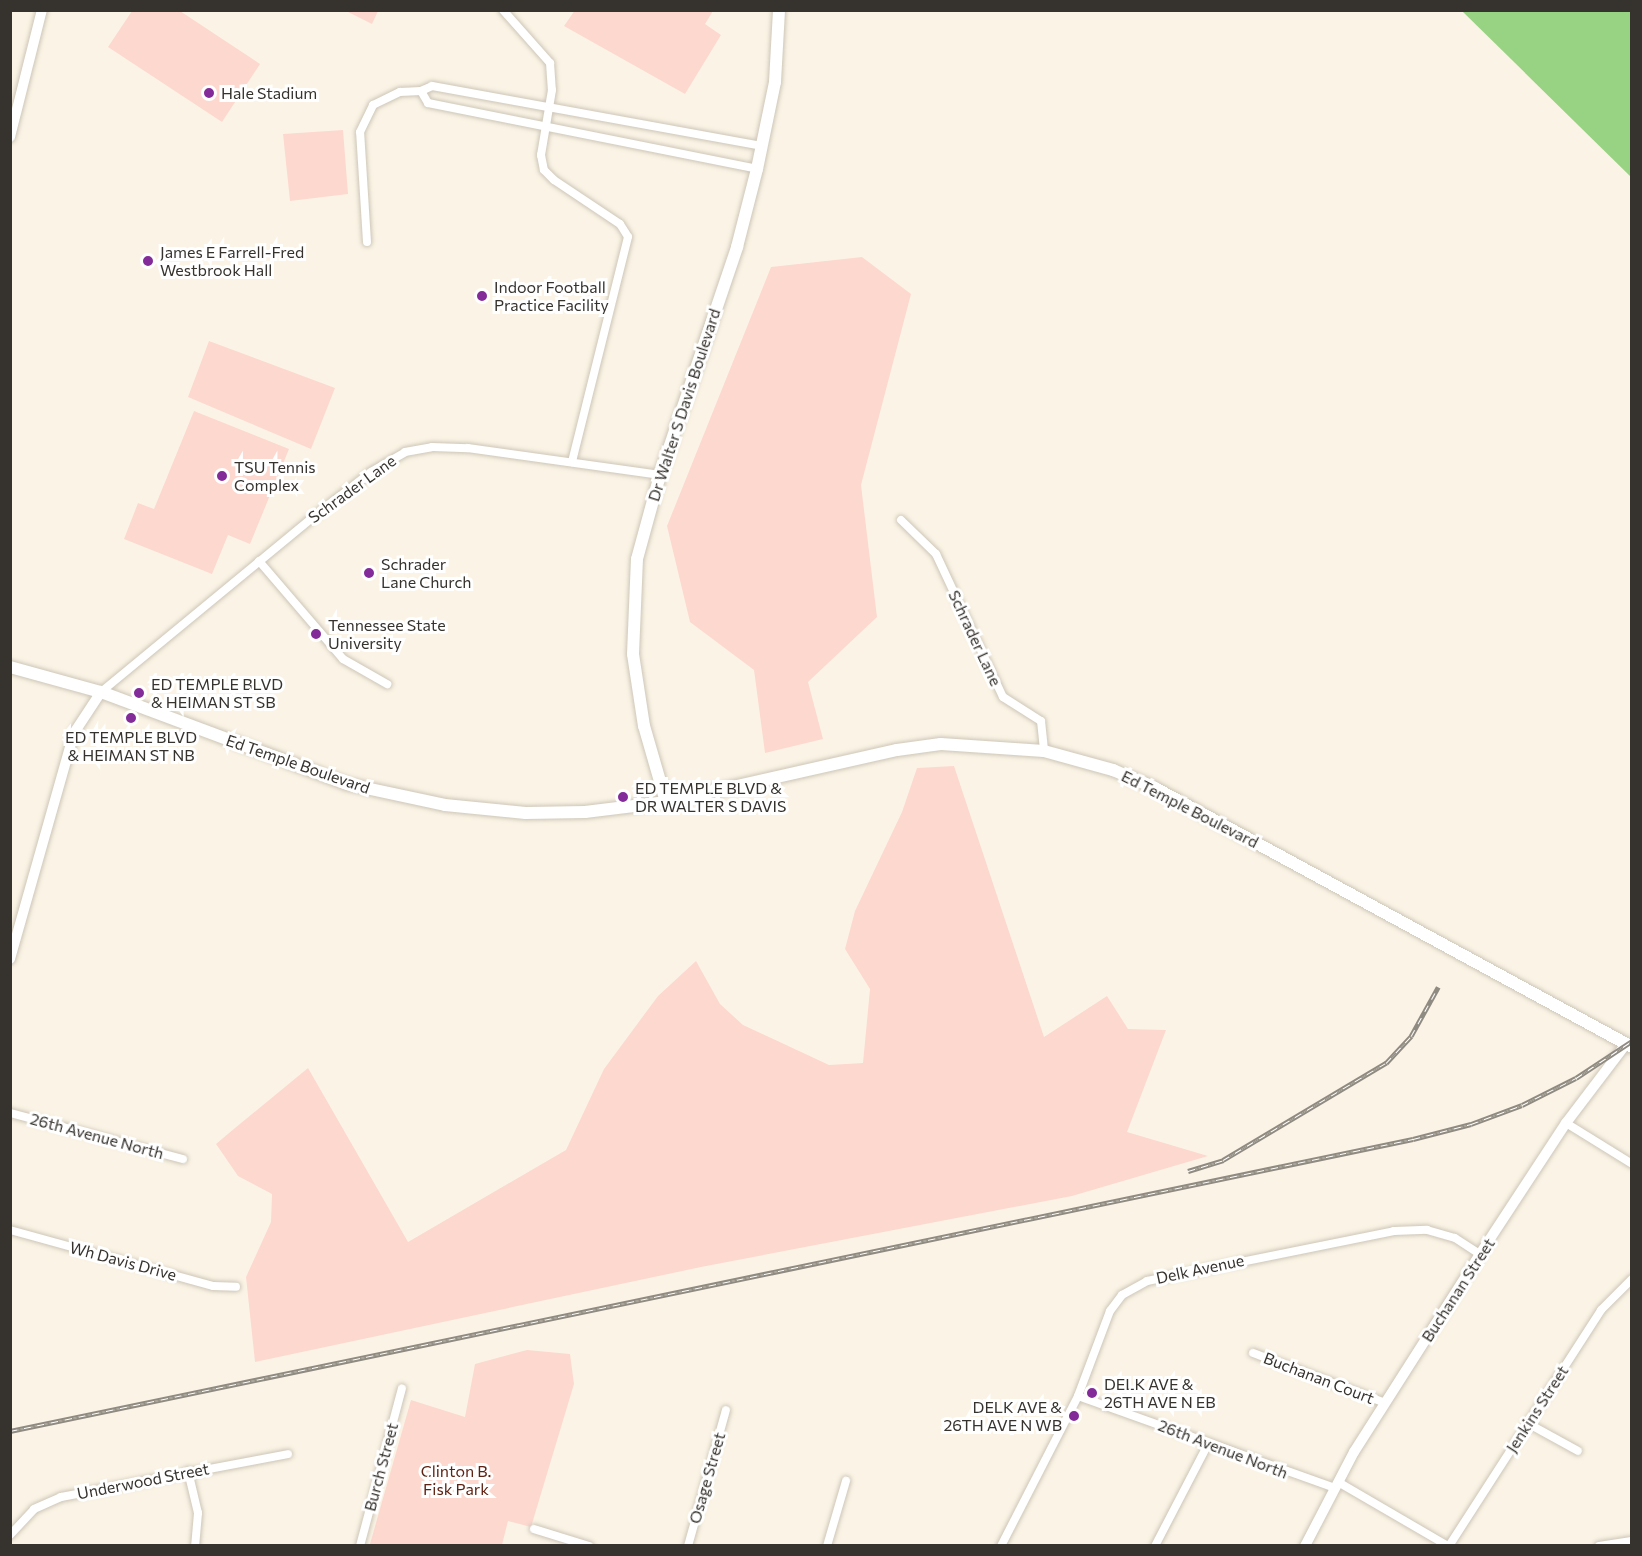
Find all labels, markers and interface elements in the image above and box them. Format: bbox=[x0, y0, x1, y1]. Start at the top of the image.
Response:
place label: Hale Stadium bbox=[221, 83, 317, 103]
marker: Hale Stadium bbox=[202, 86, 216, 100]
place label: James E Farrell-Fred Westbrook Hall bbox=[160, 242, 304, 280]
marker: James E Farrell-Fred Westbrook Hall bbox=[141, 254, 155, 268]
place label: Indoor Football Practice Facility bbox=[494, 277, 609, 315]
marker: Indoor Football Practice Facility bbox=[475, 289, 489, 303]
street label: Dr Walter S Davis Boulevard bbox=[644, 306, 724, 504]
street label: Schrader Lane bbox=[305, 451, 399, 527]
place label: TSU Tennis Complex bbox=[234, 457, 316, 495]
marker: TSU Tennis Complex bbox=[215, 469, 229, 483]
place label: Schrader Lane Church bbox=[381, 554, 471, 592]
marker: Schrader Lane Church bbox=[362, 566, 376, 580]
street label: Schrader Lane bbox=[944, 587, 1006, 689]
place label: Tennessee State University bbox=[328, 615, 446, 653]
marker: Tennessee State University bbox=[309, 627, 323, 641]
place label: ED TEMPLE BLVD & HEIMAN ST SB bbox=[151, 674, 283, 712]
marker: ED TEMPLE BLVD & HEIMAN ST SB bbox=[132, 686, 146, 700]
marker: ED TEMPLE BLVD & HEIMAN ST NB bbox=[124, 711, 138, 725]
place label: ED TEMPLE BLVD & HEIMAN ST NB bbox=[65, 727, 197, 765]
street label: Ed Temple Boulevard bbox=[223, 730, 373, 798]
street label: Ed Temple Boulevard bbox=[1118, 766, 1262, 852]
place label: ED TEMPLE BLVD & DR WALTER S DAVIS bbox=[635, 778, 786, 816]
marker: ED TEMPLE BLVD & DR WALTER S DAVIS bbox=[616, 790, 630, 804]
street label: 26th Avenue North bbox=[28, 1109, 166, 1163]
street label: Buchanan Street bbox=[1417, 1235, 1499, 1345]
street label: Wh Davis Drive bbox=[67, 1238, 179, 1284]
street label: Delk Avenue bbox=[1154, 1250, 1246, 1288]
street label: Buchanan Court bbox=[1261, 1348, 1377, 1408]
street label: Jenkins Street bbox=[1502, 1362, 1572, 1456]
place label: DELK AVE & 26TH AVE N EB bbox=[1104, 1374, 1216, 1412]
marker: DELK AVE & 26TH AVE N EB bbox=[1085, 1386, 1099, 1400]
place label: DELK AVE & 26TH AVE N WB bbox=[944, 1397, 1062, 1435]
marker: DELK AVE & 26TH AVE N WB bbox=[1067, 1409, 1081, 1423]
street label: 26th Avenue North bbox=[1155, 1415, 1291, 1483]
street label: Burch Street bbox=[360, 1421, 402, 1513]
street label: Osage Street bbox=[685, 1430, 729, 1526]
street label: Underwood Street bbox=[75, 1459, 211, 1503]
park label: Clinton B. Fisk Park bbox=[421, 1461, 491, 1499]

